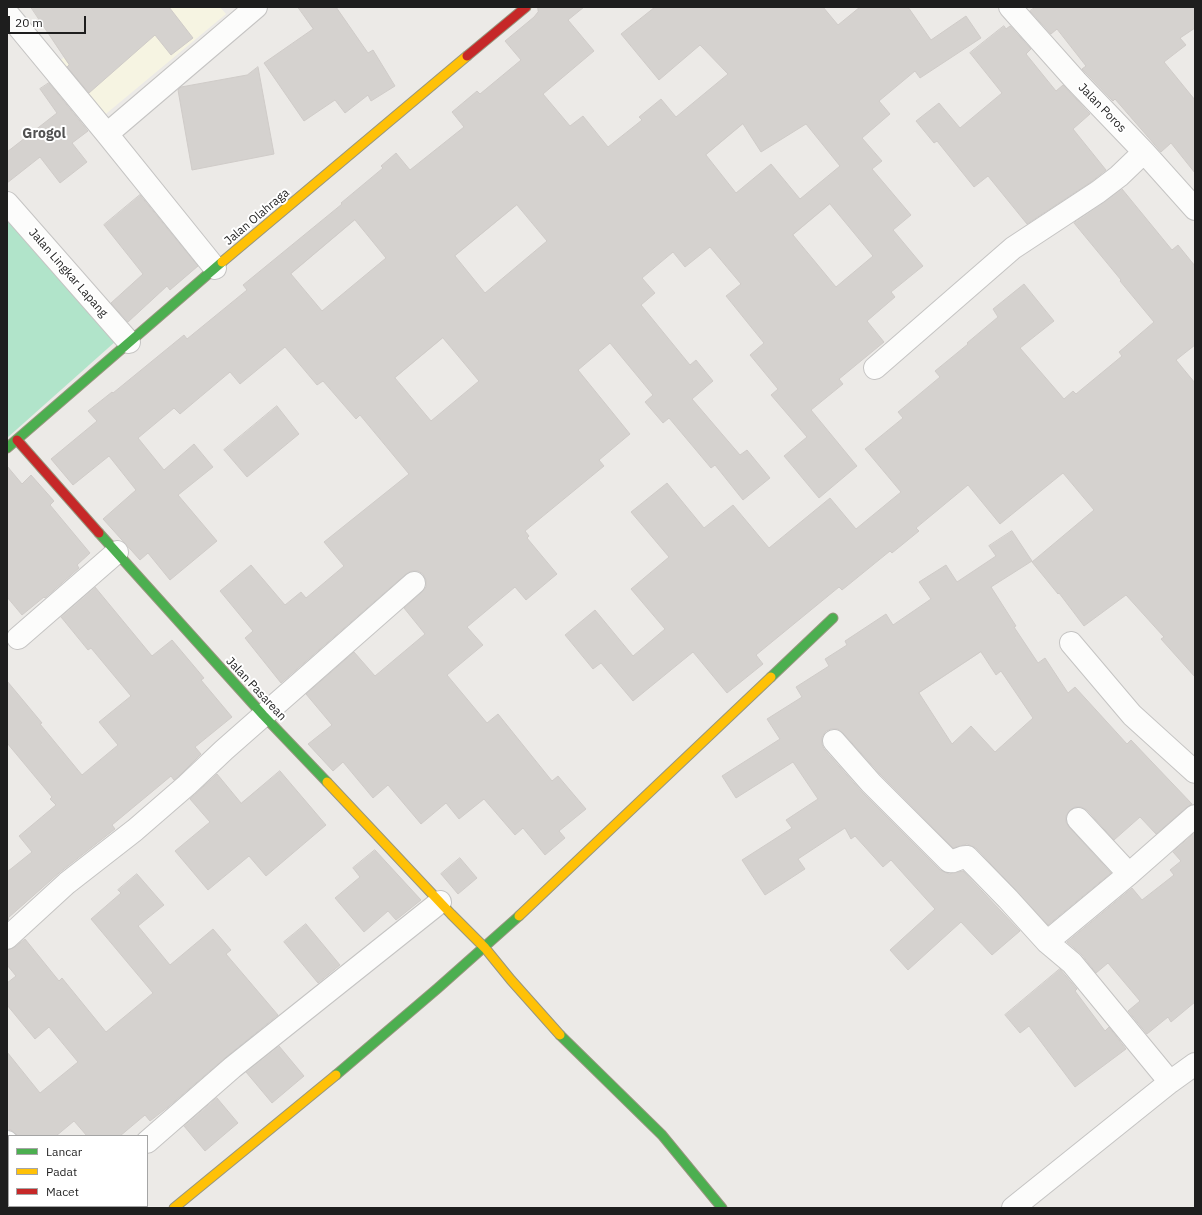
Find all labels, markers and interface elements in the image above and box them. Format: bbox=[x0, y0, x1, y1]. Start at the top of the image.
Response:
scale bar bbox=[10, 8, 88, 34]
text: 20 m bbox=[15, 15, 43, 30]
street label: Jalan Poros bbox=[1075, 81, 1129, 135]
district label: Grogol bbox=[22, 126, 66, 142]
street label: Jalan Olahraga bbox=[222, 186, 292, 248]
street label: Jalan Lingkar Lapang bbox=[26, 226, 110, 320]
street label: Jalan Pasarean bbox=[223, 654, 289, 724]
legend bbox=[8, 1135, 148, 1207]
text: Lancar bbox=[46, 1144, 82, 1159]
text: Padat bbox=[46, 1164, 77, 1179]
text: Macet bbox=[46, 1184, 79, 1199]

